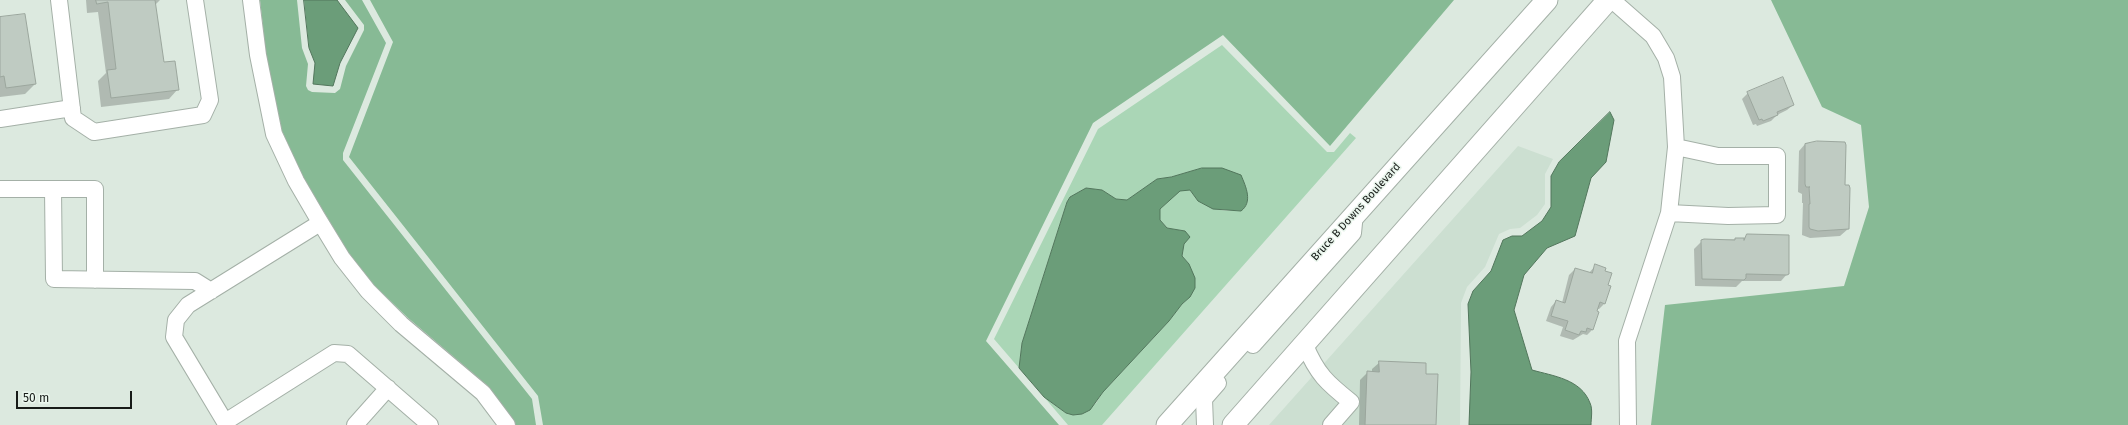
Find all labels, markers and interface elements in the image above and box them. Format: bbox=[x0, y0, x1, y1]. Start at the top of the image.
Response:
street label: Bruce B Downs Boulevard bbox=[1309, 160, 1403, 264]
scale bar bbox=[18, 383, 134, 409]
text: 50 m bbox=[23, 391, 49, 405]

